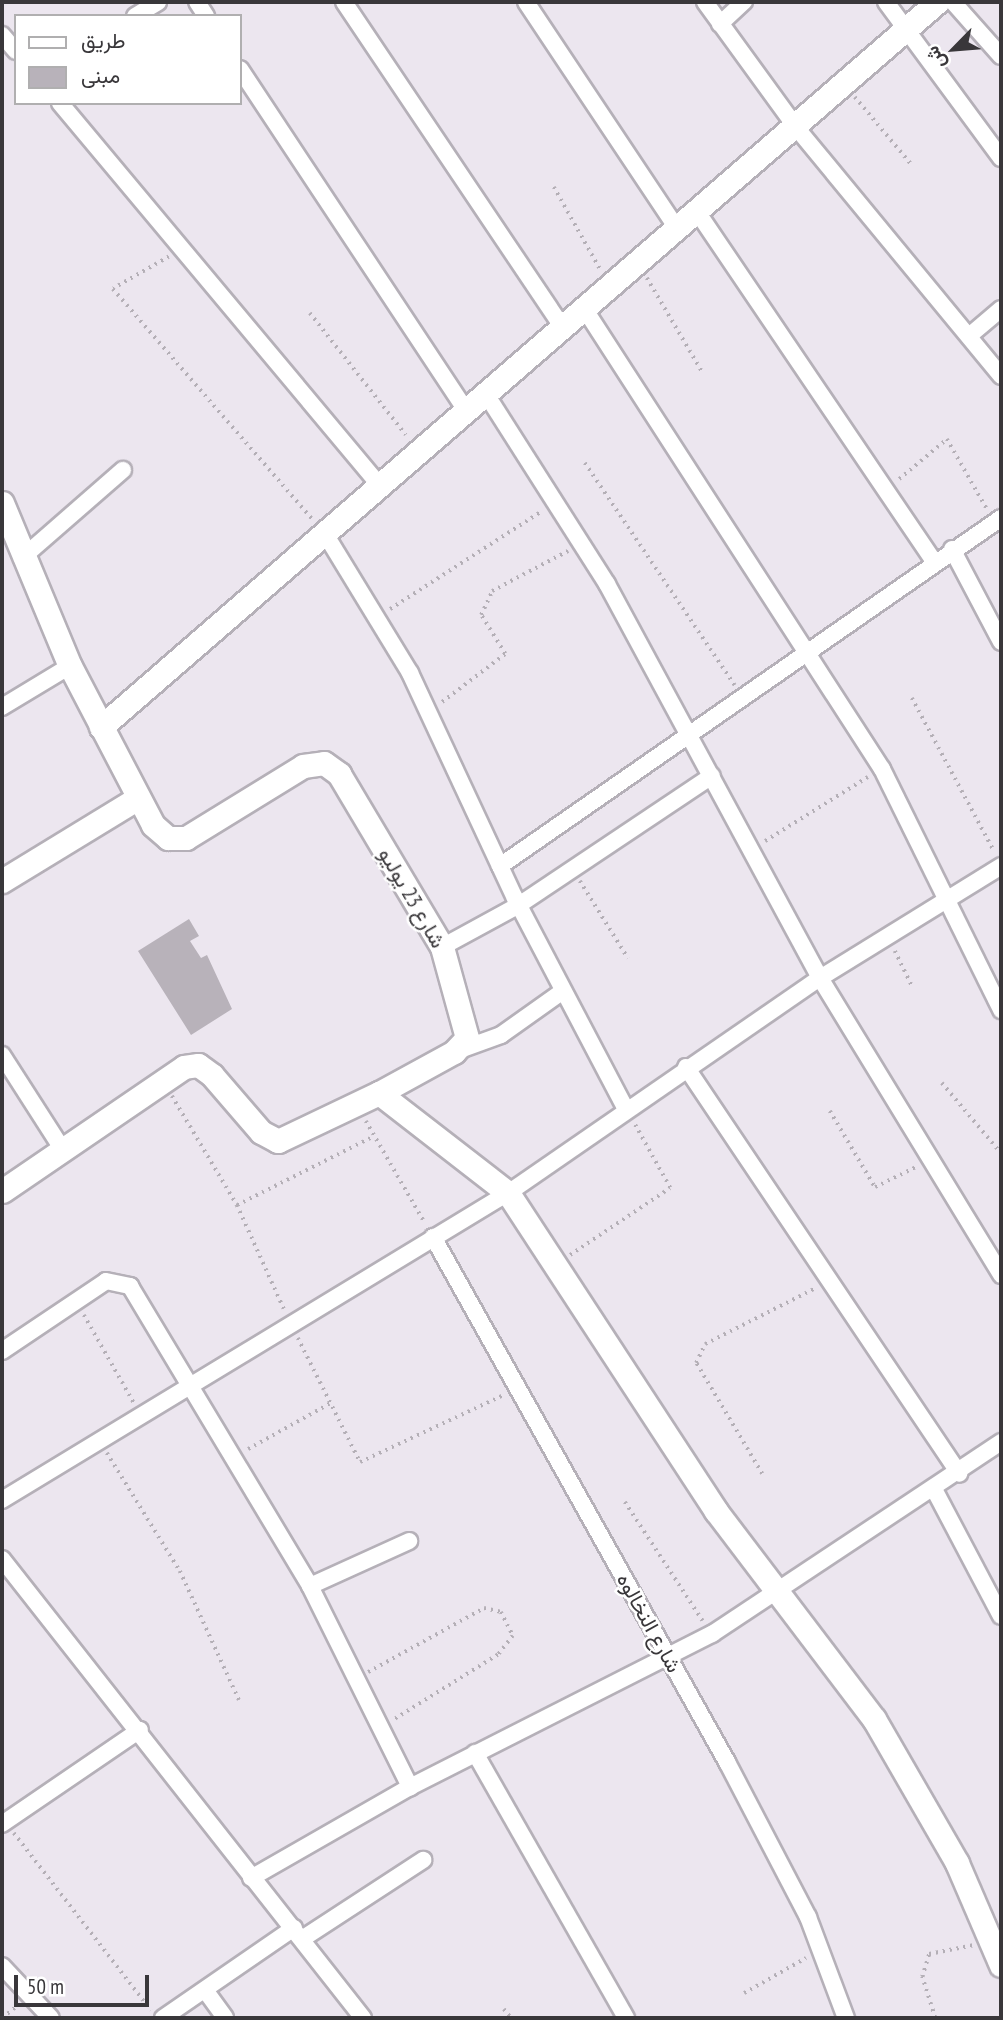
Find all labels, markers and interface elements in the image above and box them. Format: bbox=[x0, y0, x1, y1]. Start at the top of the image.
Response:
legend bbox=[14, 14, 242, 105]
north arrow bbox=[919, 14, 989, 84]
text: طريق bbox=[81, 27, 126, 54]
text: ش bbox=[919, 42, 951, 73]
text: مبنى bbox=[81, 62, 120, 89]
street label: شارع 23 يوليو bbox=[373, 844, 451, 952]
street label: شارع النخالوه bbox=[611, 1569, 687, 1677]
scale bar bbox=[18, 1960, 152, 2004]
text: 50 m bbox=[27, 1973, 64, 2000]

